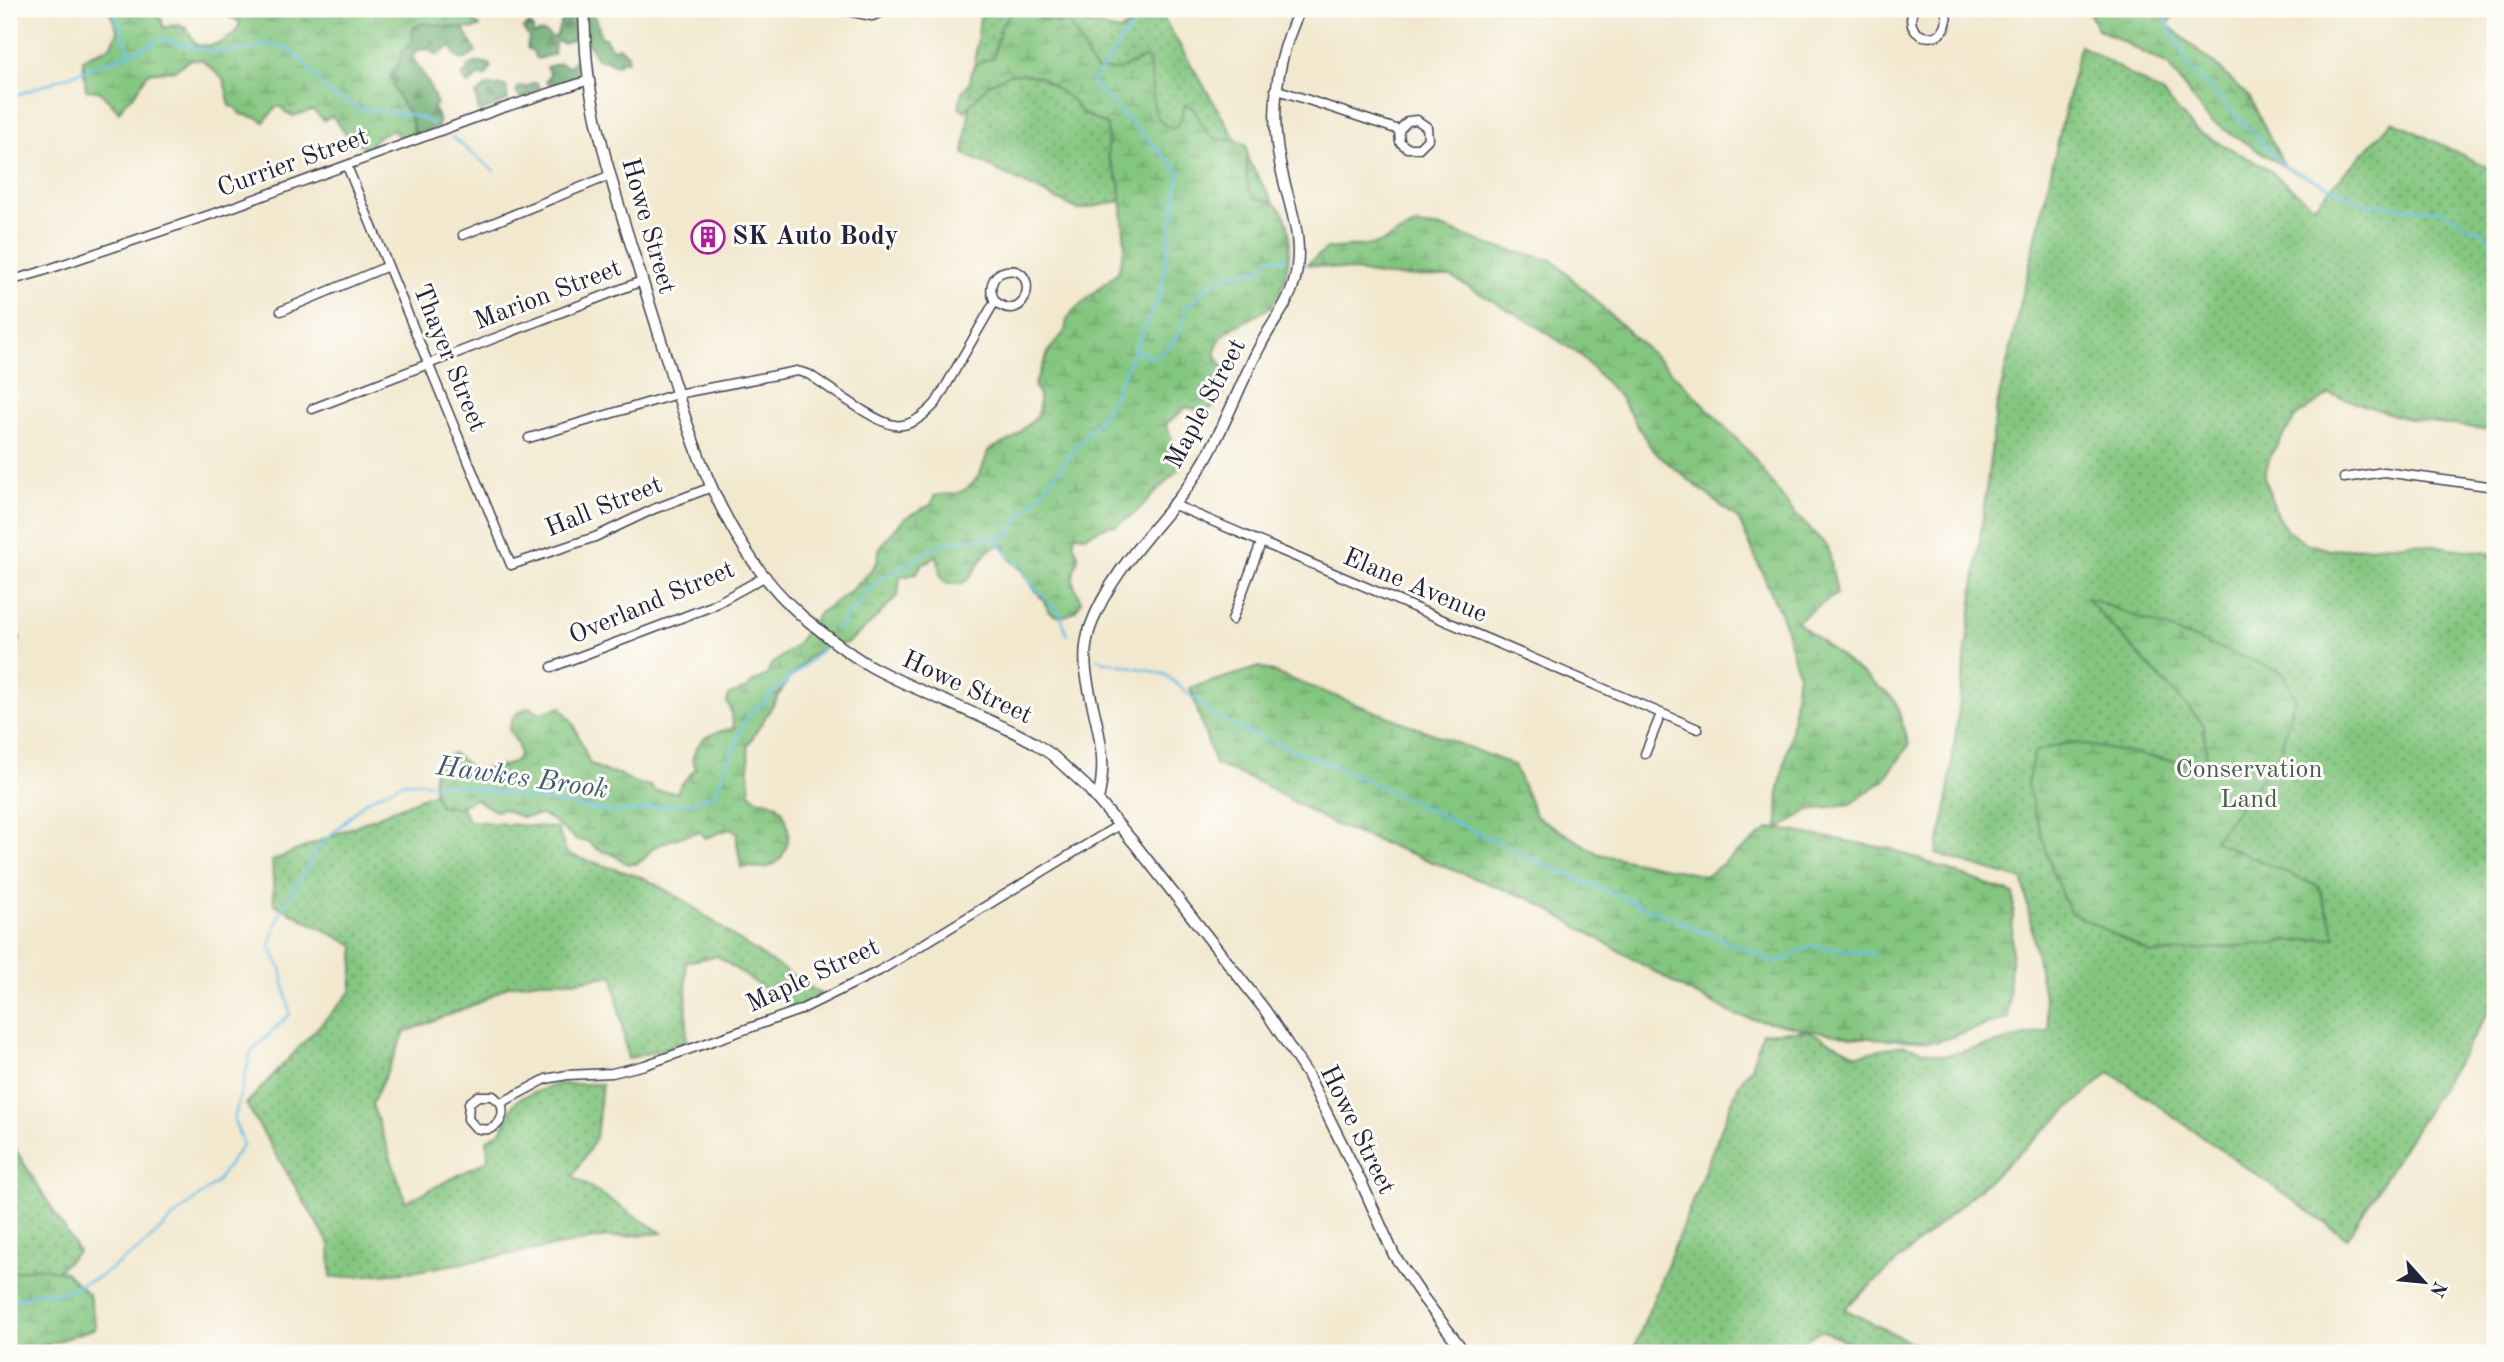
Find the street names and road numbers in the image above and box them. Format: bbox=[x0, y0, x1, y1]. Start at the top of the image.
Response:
street label: Currier Street bbox=[214, 124, 372, 202]
street label: Howe Street bbox=[616, 155, 680, 297]
street label: Marion Street bbox=[471, 255, 625, 335]
street label: Thayer Street bbox=[408, 281, 490, 435]
street label: Maple Street bbox=[1161, 335, 1251, 473]
street label: Hall Street bbox=[542, 472, 666, 542]
street label: Elane Avenue bbox=[1339, 544, 1491, 628]
street label: Overland Street bbox=[565, 556, 739, 650]
street label: Howe Street bbox=[898, 647, 1036, 729]
street label: Maple Street bbox=[743, 934, 883, 1018]
street label: Howe Street bbox=[1315, 1061, 1399, 1199]

